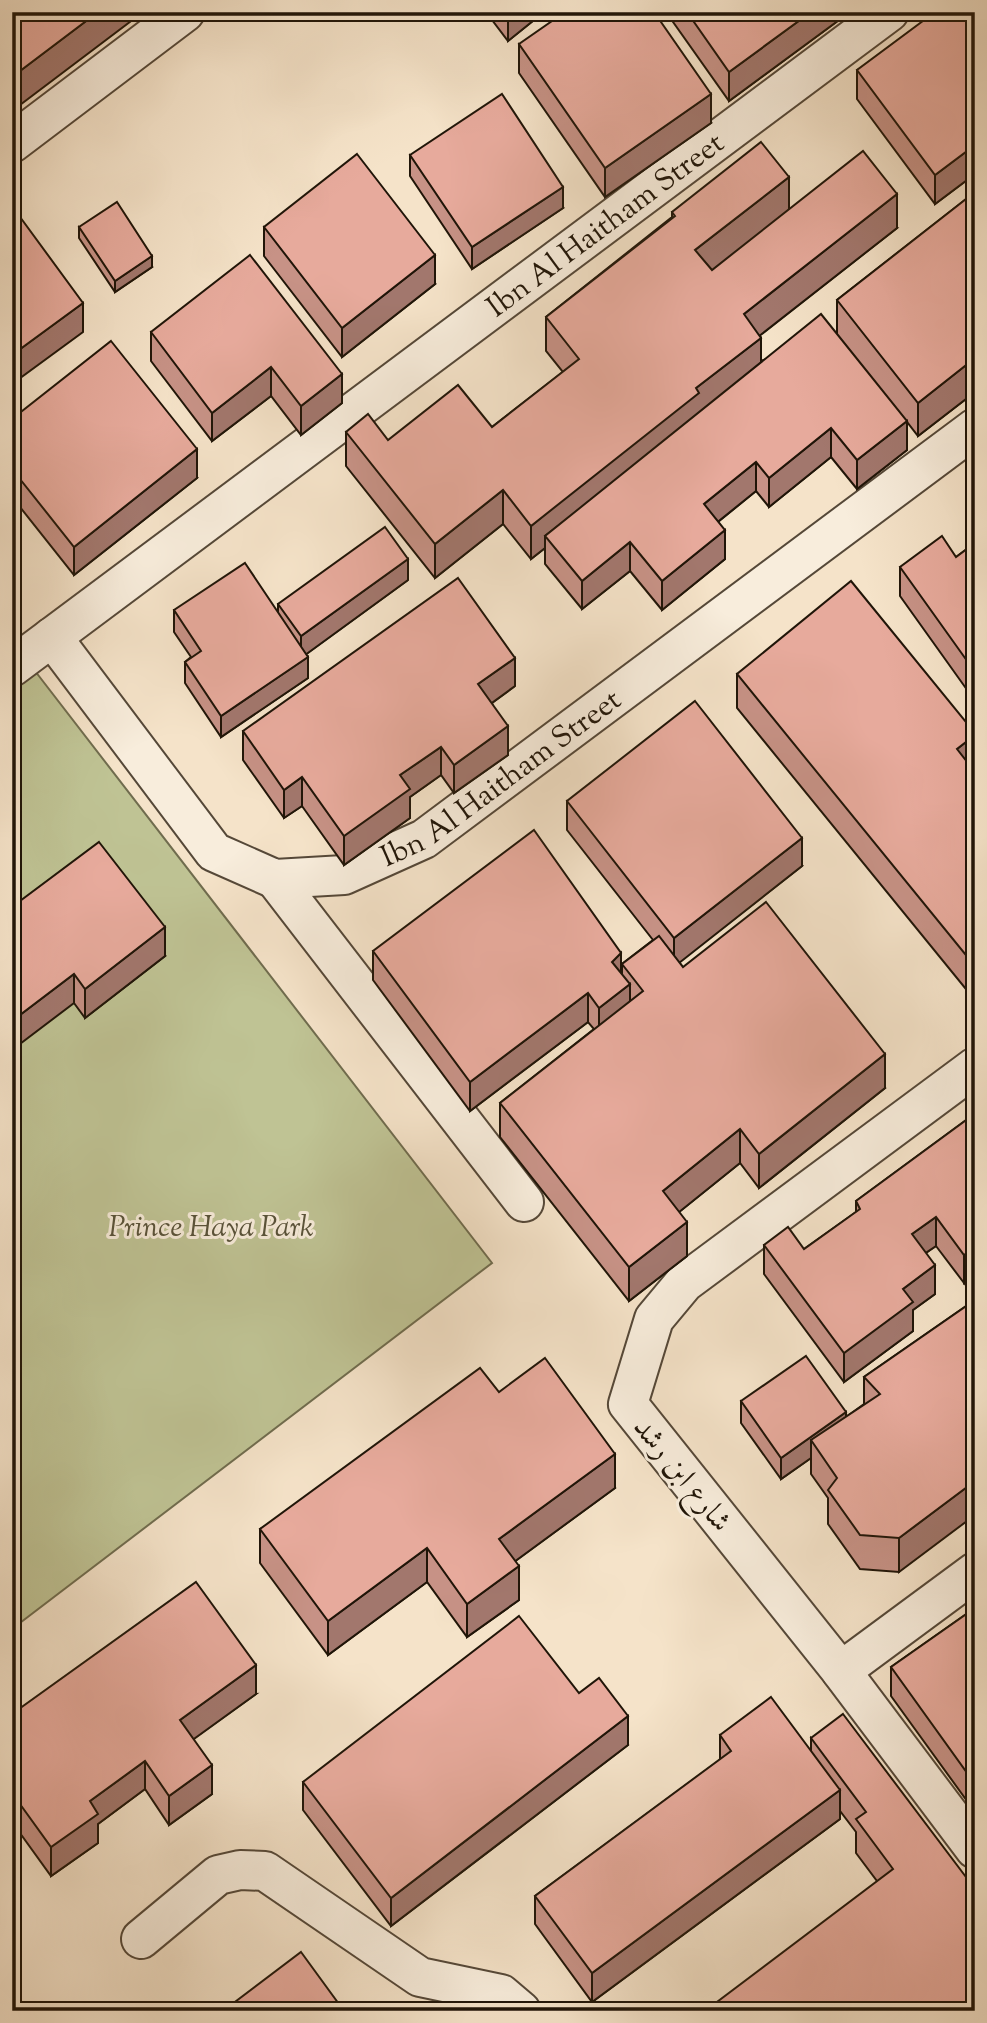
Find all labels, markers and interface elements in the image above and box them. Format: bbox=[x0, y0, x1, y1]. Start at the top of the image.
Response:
street label: Ibn Al Haitham Street bbox=[479, 123, 734, 329]
street label: Ibn Al Haitham Street bbox=[374, 680, 631, 880]
park label: Prince Haya Park bbox=[108, 1207, 314, 1250]
street label: شارع ابن رشد bbox=[620, 1409, 741, 1543]

